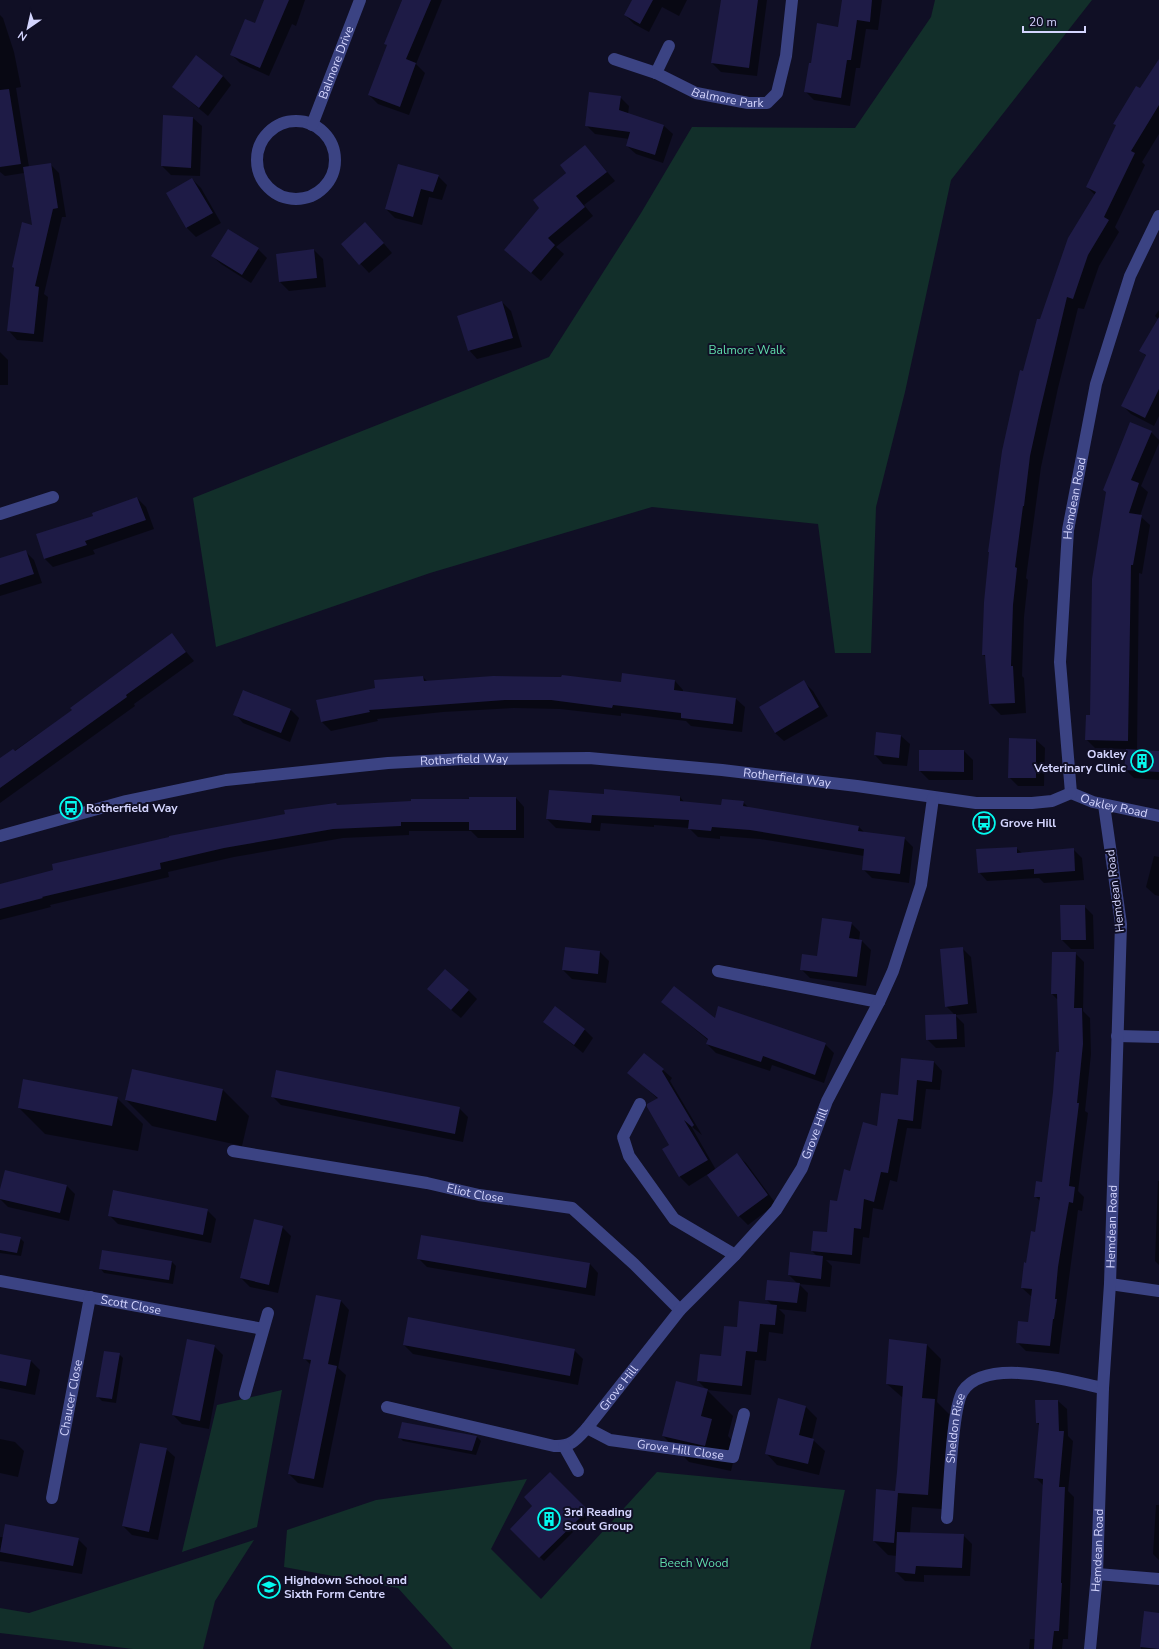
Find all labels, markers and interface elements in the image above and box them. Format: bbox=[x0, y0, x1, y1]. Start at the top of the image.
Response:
north arrow bbox=[8, 8, 48, 48]
scale bar bbox=[1023, 8, 1085, 34]
text: 20 m bbox=[1029, 14, 1057, 30]
street label: Balmore Drive bbox=[315, 24, 357, 101]
text: N bbox=[15, 27, 30, 44]
street label: Balmore Park bbox=[689, 84, 764, 111]
park label: Balmore Walk bbox=[708, 342, 787, 358]
street label: Hemdean Road bbox=[1059, 456, 1090, 540]
place label: Oakley Veterinary Clinic bbox=[1033, 746, 1127, 776]
building icon: Oakley Veterinary Clinic bbox=[1129, 748, 1155, 774]
street label: Rotherfield Way bbox=[420, 751, 509, 769]
street label: Rotherfield Way bbox=[742, 765, 833, 791]
street label: Oakley Road bbox=[1078, 790, 1149, 821]
bus stop icon: Rotherfield Way bbox=[58, 795, 84, 821]
place label: Rotherfield Way bbox=[86, 800, 178, 816]
bus stop icon: Grove Hill bbox=[971, 810, 997, 836]
place label: Grove Hill bbox=[1000, 815, 1056, 831]
street label: Hemdean Road bbox=[1102, 849, 1128, 933]
street label: Grove Hill bbox=[798, 1105, 832, 1162]
street label: Eliot Close bbox=[445, 1180, 505, 1206]
street label: Hemdean Road bbox=[1102, 1185, 1121, 1269]
street label: Scott Close bbox=[99, 1292, 162, 1318]
street label: Chaucer Close bbox=[56, 1358, 86, 1437]
street label: Grove Hill bbox=[596, 1361, 642, 1414]
street label: Sheldon Rise bbox=[943, 1391, 969, 1464]
street label: Grove Hill Close bbox=[636, 1436, 725, 1464]
place label: 3rd Reading Scout Group bbox=[564, 1504, 633, 1534]
building icon: 3rd Reading Scout Group bbox=[536, 1506, 562, 1532]
street label: Hemdean Road bbox=[1087, 1508, 1107, 1593]
park label: Beech Wood bbox=[659, 1555, 729, 1571]
place label: Highdown School and Sixth Form Centre bbox=[284, 1572, 407, 1602]
school or university icon: Highdown School and Sixth Form Centre bbox=[256, 1574, 282, 1600]

